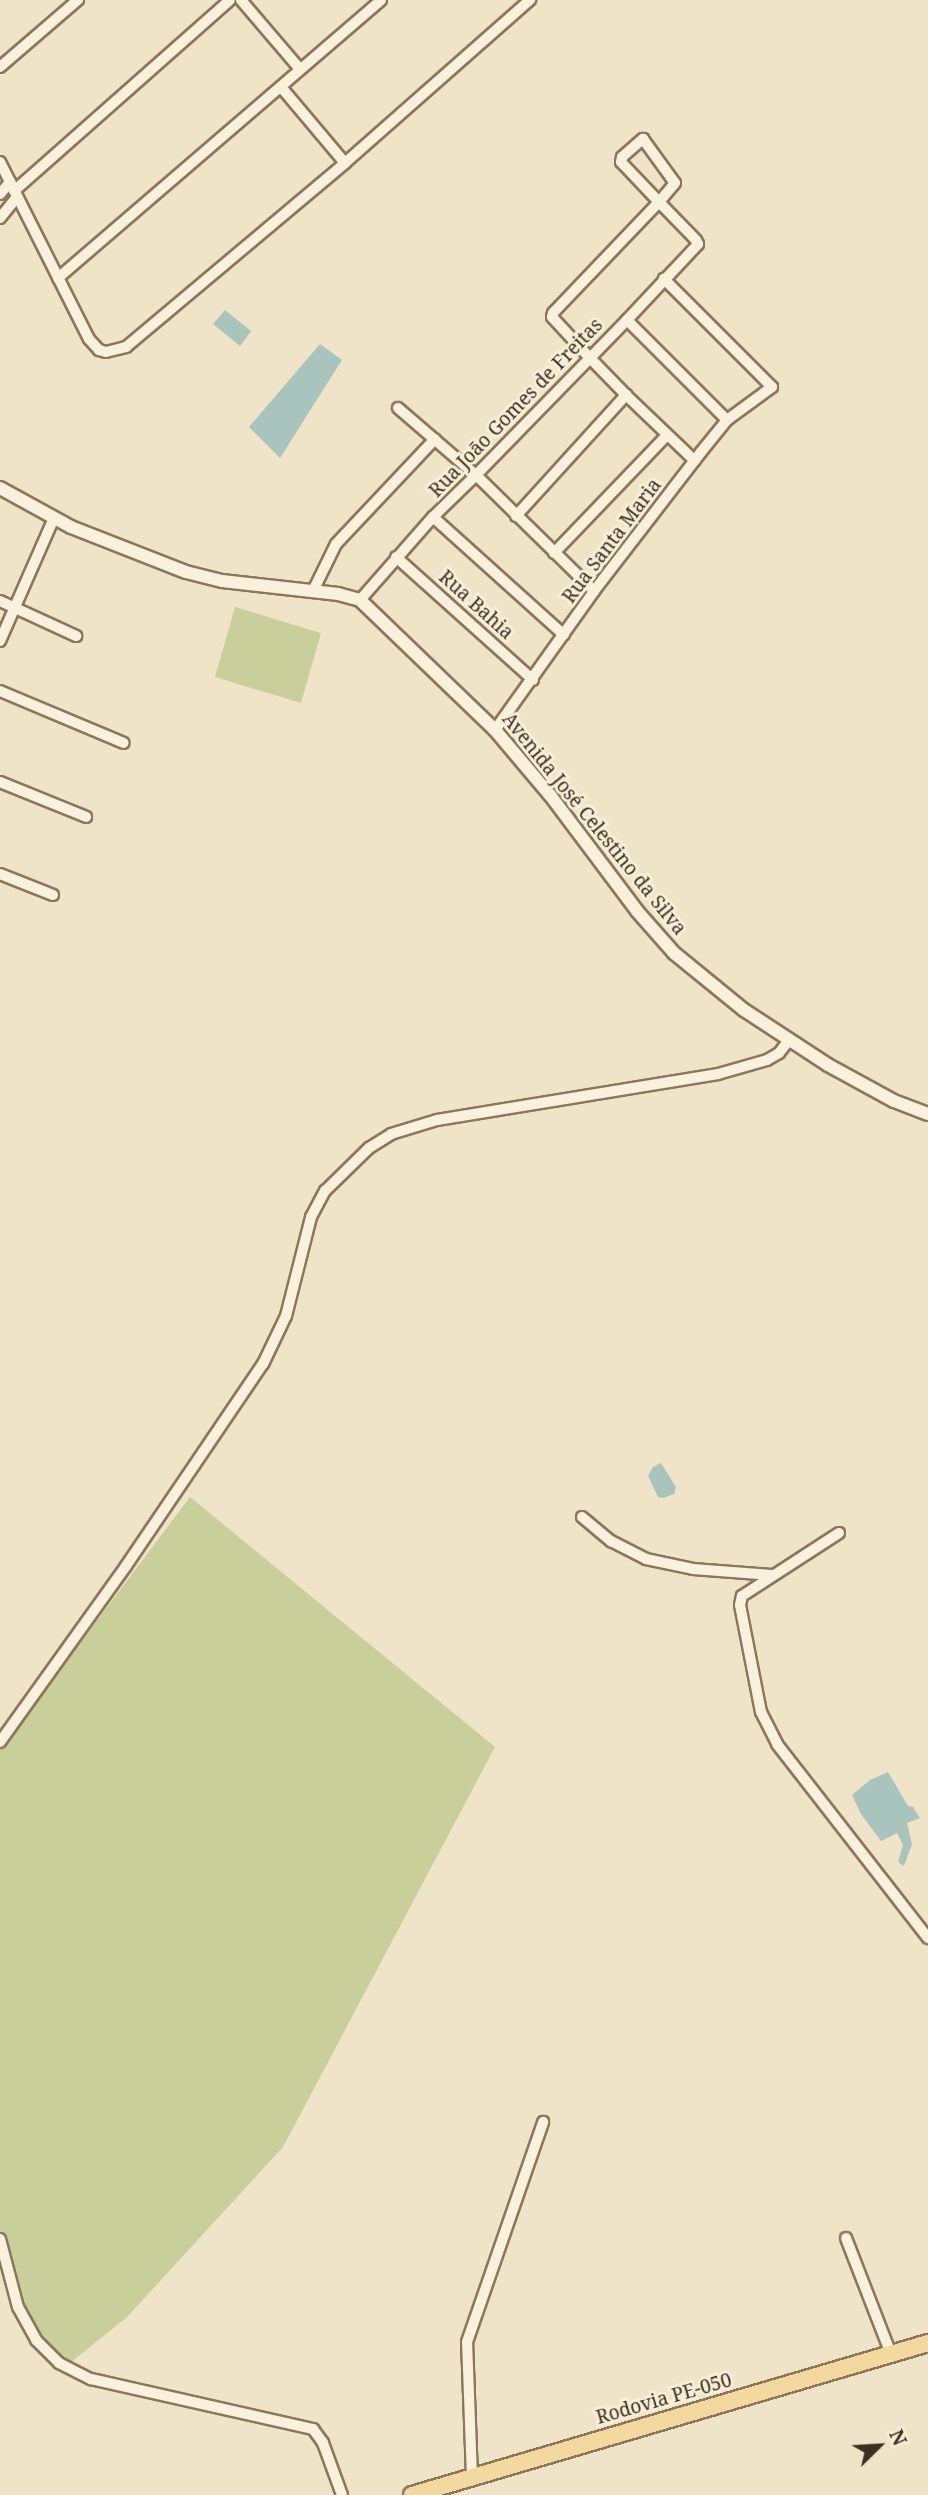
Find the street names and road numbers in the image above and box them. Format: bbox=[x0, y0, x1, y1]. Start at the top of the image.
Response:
street label: Rua João Gomes de Freitas bbox=[425, 314, 607, 502]
street label: Rua Santa Maria bbox=[558, 474, 666, 608]
street label: Rua Bahia bbox=[434, 566, 518, 644]
street label: Avenida José Celestino da Silva bbox=[497, 708, 691, 940]
street label: Rodovia PE-050 bbox=[594, 2369, 734, 2429]

